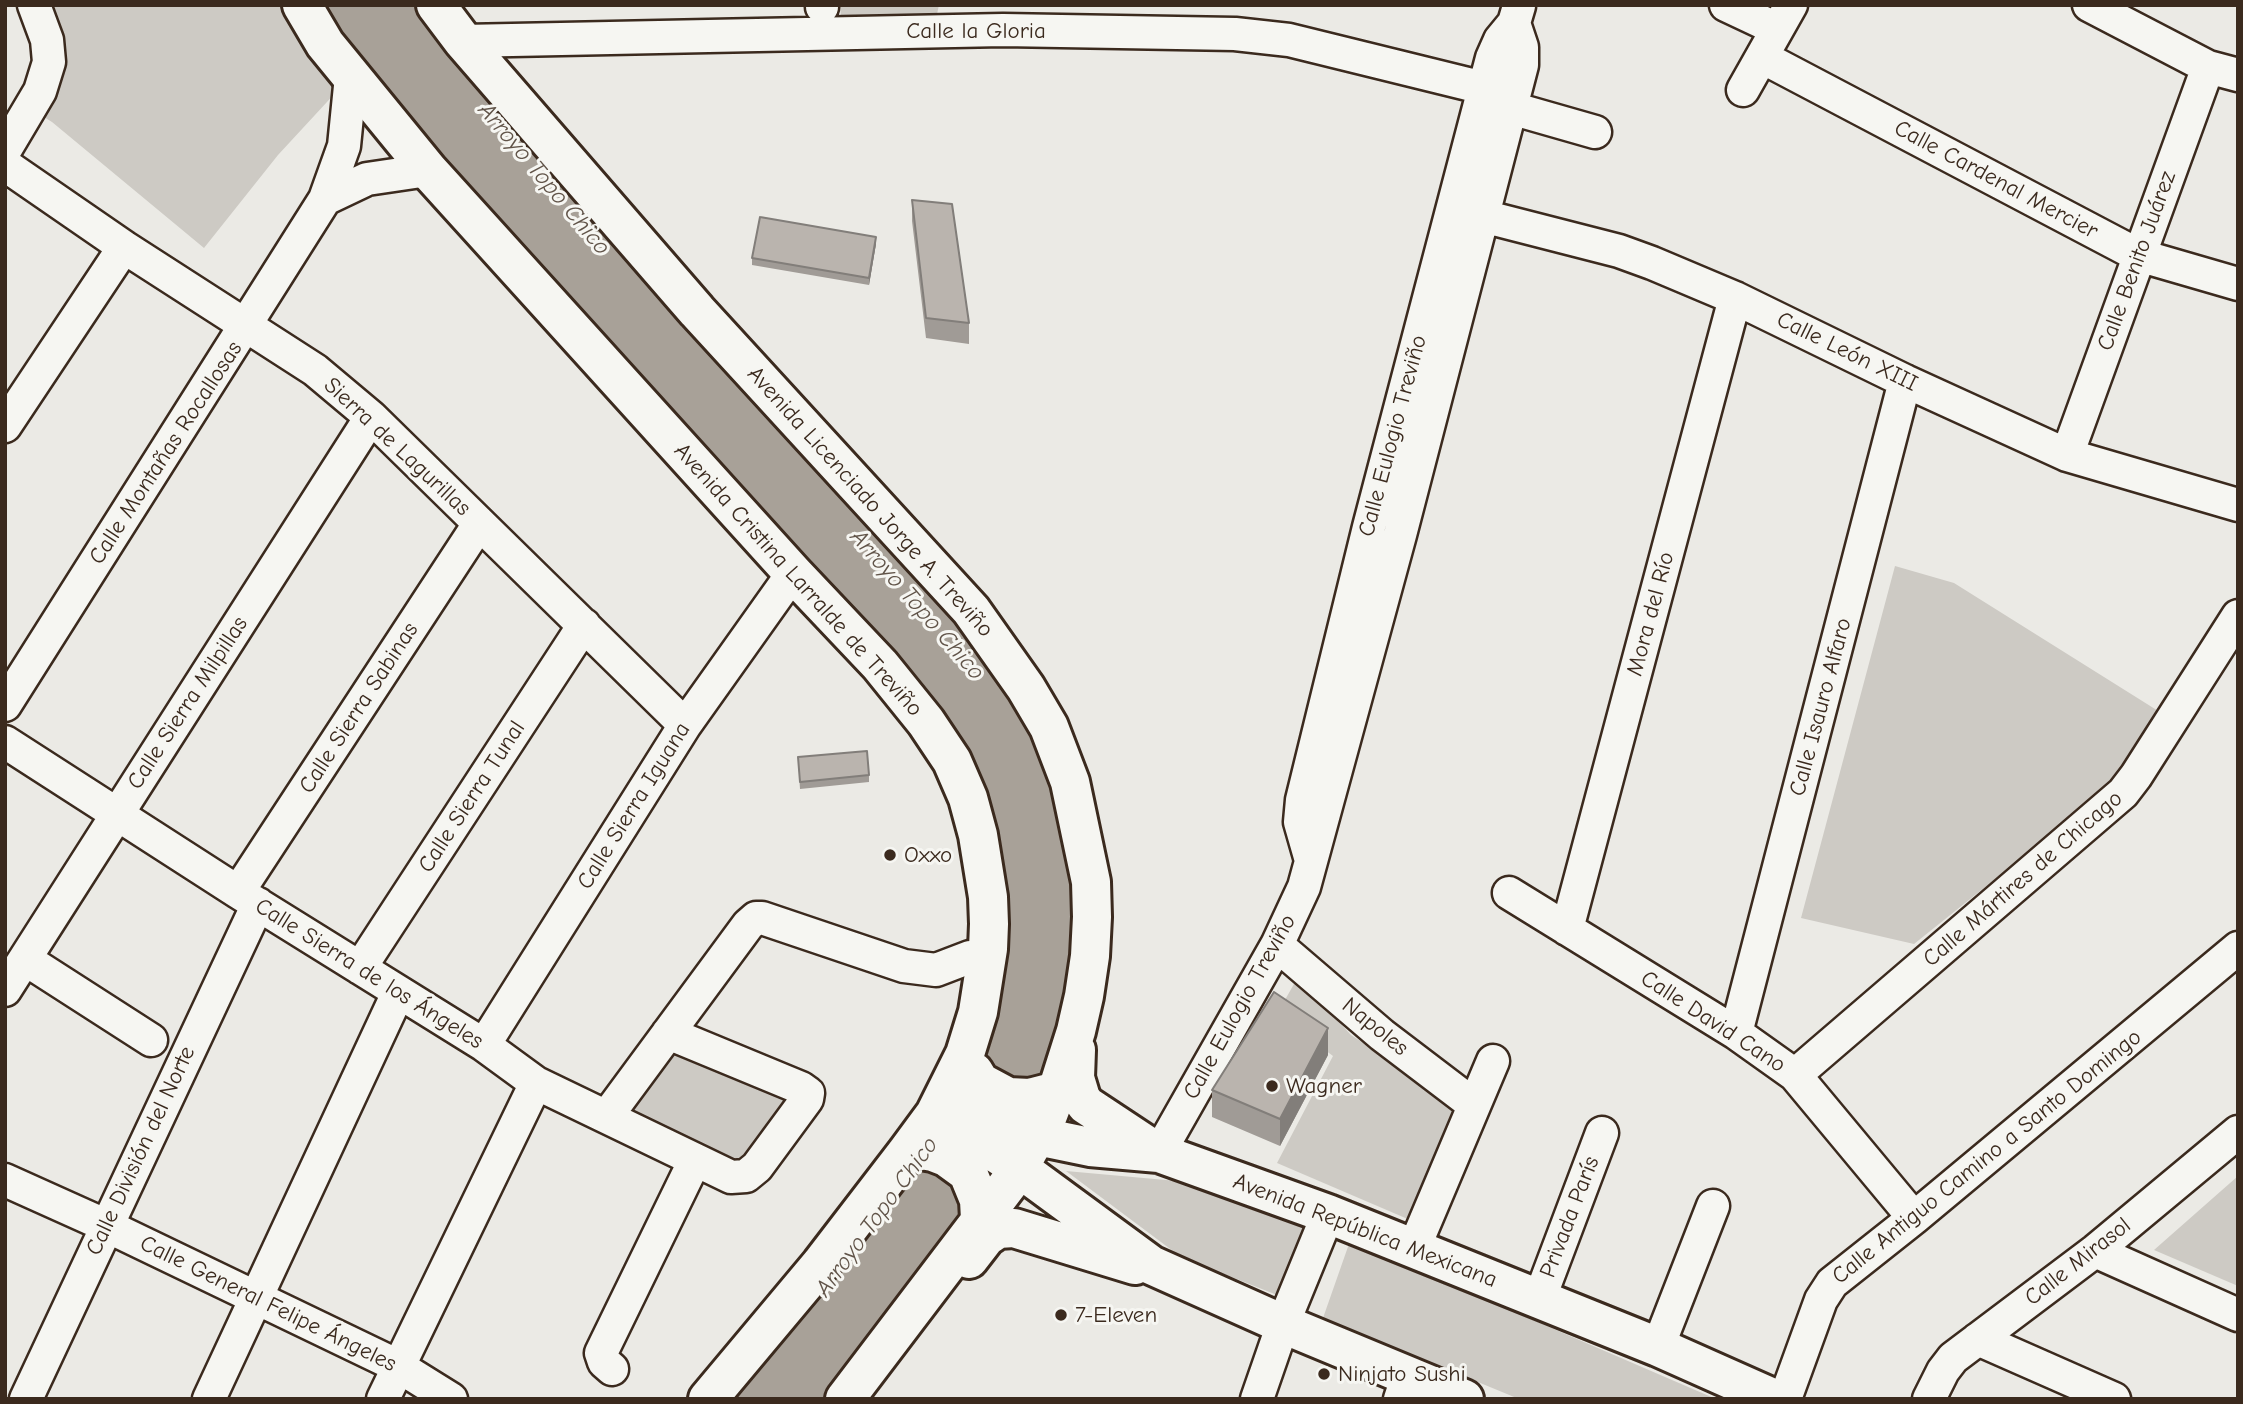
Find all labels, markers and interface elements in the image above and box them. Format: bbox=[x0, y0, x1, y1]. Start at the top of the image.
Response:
street label: Calle la Gloria bbox=[906, 17, 1046, 45]
water label: Arroyo Topo Chico bbox=[472, 97, 616, 261]
street label: Calle Cardenal Mercier bbox=[1889, 115, 2103, 245]
street label: Calle Benito Juárez bbox=[2092, 167, 2182, 355]
street label: Calle León XIII bbox=[1772, 306, 1922, 398]
street label: Calle Eulogio Treviño bbox=[1353, 332, 1433, 540]
street label: Calle Montañas Rocallosas bbox=[83, 336, 249, 570]
street label: Avenida Licenciado Jorge A. Treviño bbox=[741, 361, 999, 643]
street label: Sierra de Lagurillas bbox=[318, 372, 476, 522]
street label: Avenida Cristina Larralde de Treviño bbox=[668, 438, 928, 722]
water label: Arroyo Topo Chico bbox=[844, 524, 990, 686]
street label: Mora del Río bbox=[1621, 549, 1681, 679]
street label: Calle Sierra Milpillas bbox=[122, 611, 254, 795]
street label: Calle Isauro Alfaro bbox=[1784, 615, 1858, 799]
street label: Calle Sierra Sabinas bbox=[293, 617, 425, 799]
street label: Calle Sierra Tunal bbox=[413, 716, 531, 878]
street label: Calle Sierra Iguana bbox=[572, 717, 696, 895]
street label: Calle Mártires de Chicago bbox=[1918, 785, 2128, 973]
place label: Oxxo bbox=[904, 841, 952, 869]
marker: Oxxo bbox=[882, 847, 898, 863]
street label: Calle Sierra de los Ángeles bbox=[250, 892, 488, 1056]
street label: Calle Eulogio Treviño bbox=[1178, 910, 1302, 1104]
street label: Calle David Cano bbox=[1635, 965, 1791, 1079]
street label: Napoles bbox=[1336, 992, 1414, 1062]
street label: Calle Antiguo Camino a Santo Domingo bbox=[1827, 1023, 2147, 1291]
street label: Calle División del Norte bbox=[80, 1042, 202, 1260]
place label: Wagner bbox=[1286, 1072, 1362, 1100]
marker: Wagner bbox=[1264, 1078, 1280, 1094]
water label: Arroyo Topo Chico bbox=[809, 1131, 945, 1303]
street label: Privada París bbox=[1534, 1152, 1606, 1282]
street label: Avenida República Mexicana bbox=[1229, 1168, 1501, 1294]
street label: Calle Mirasol bbox=[2019, 1212, 2137, 1312]
street label: Calle General Felipe Ángeles bbox=[135, 1230, 401, 1378]
place label: 7-Eleven bbox=[1075, 1301, 1157, 1329]
marker: 7-Eleven bbox=[1053, 1307, 1069, 1323]
place label: Ninjato Sushi bbox=[1338, 1360, 1466, 1388]
marker: Ninjato Sushi bbox=[1316, 1366, 1332, 1382]

